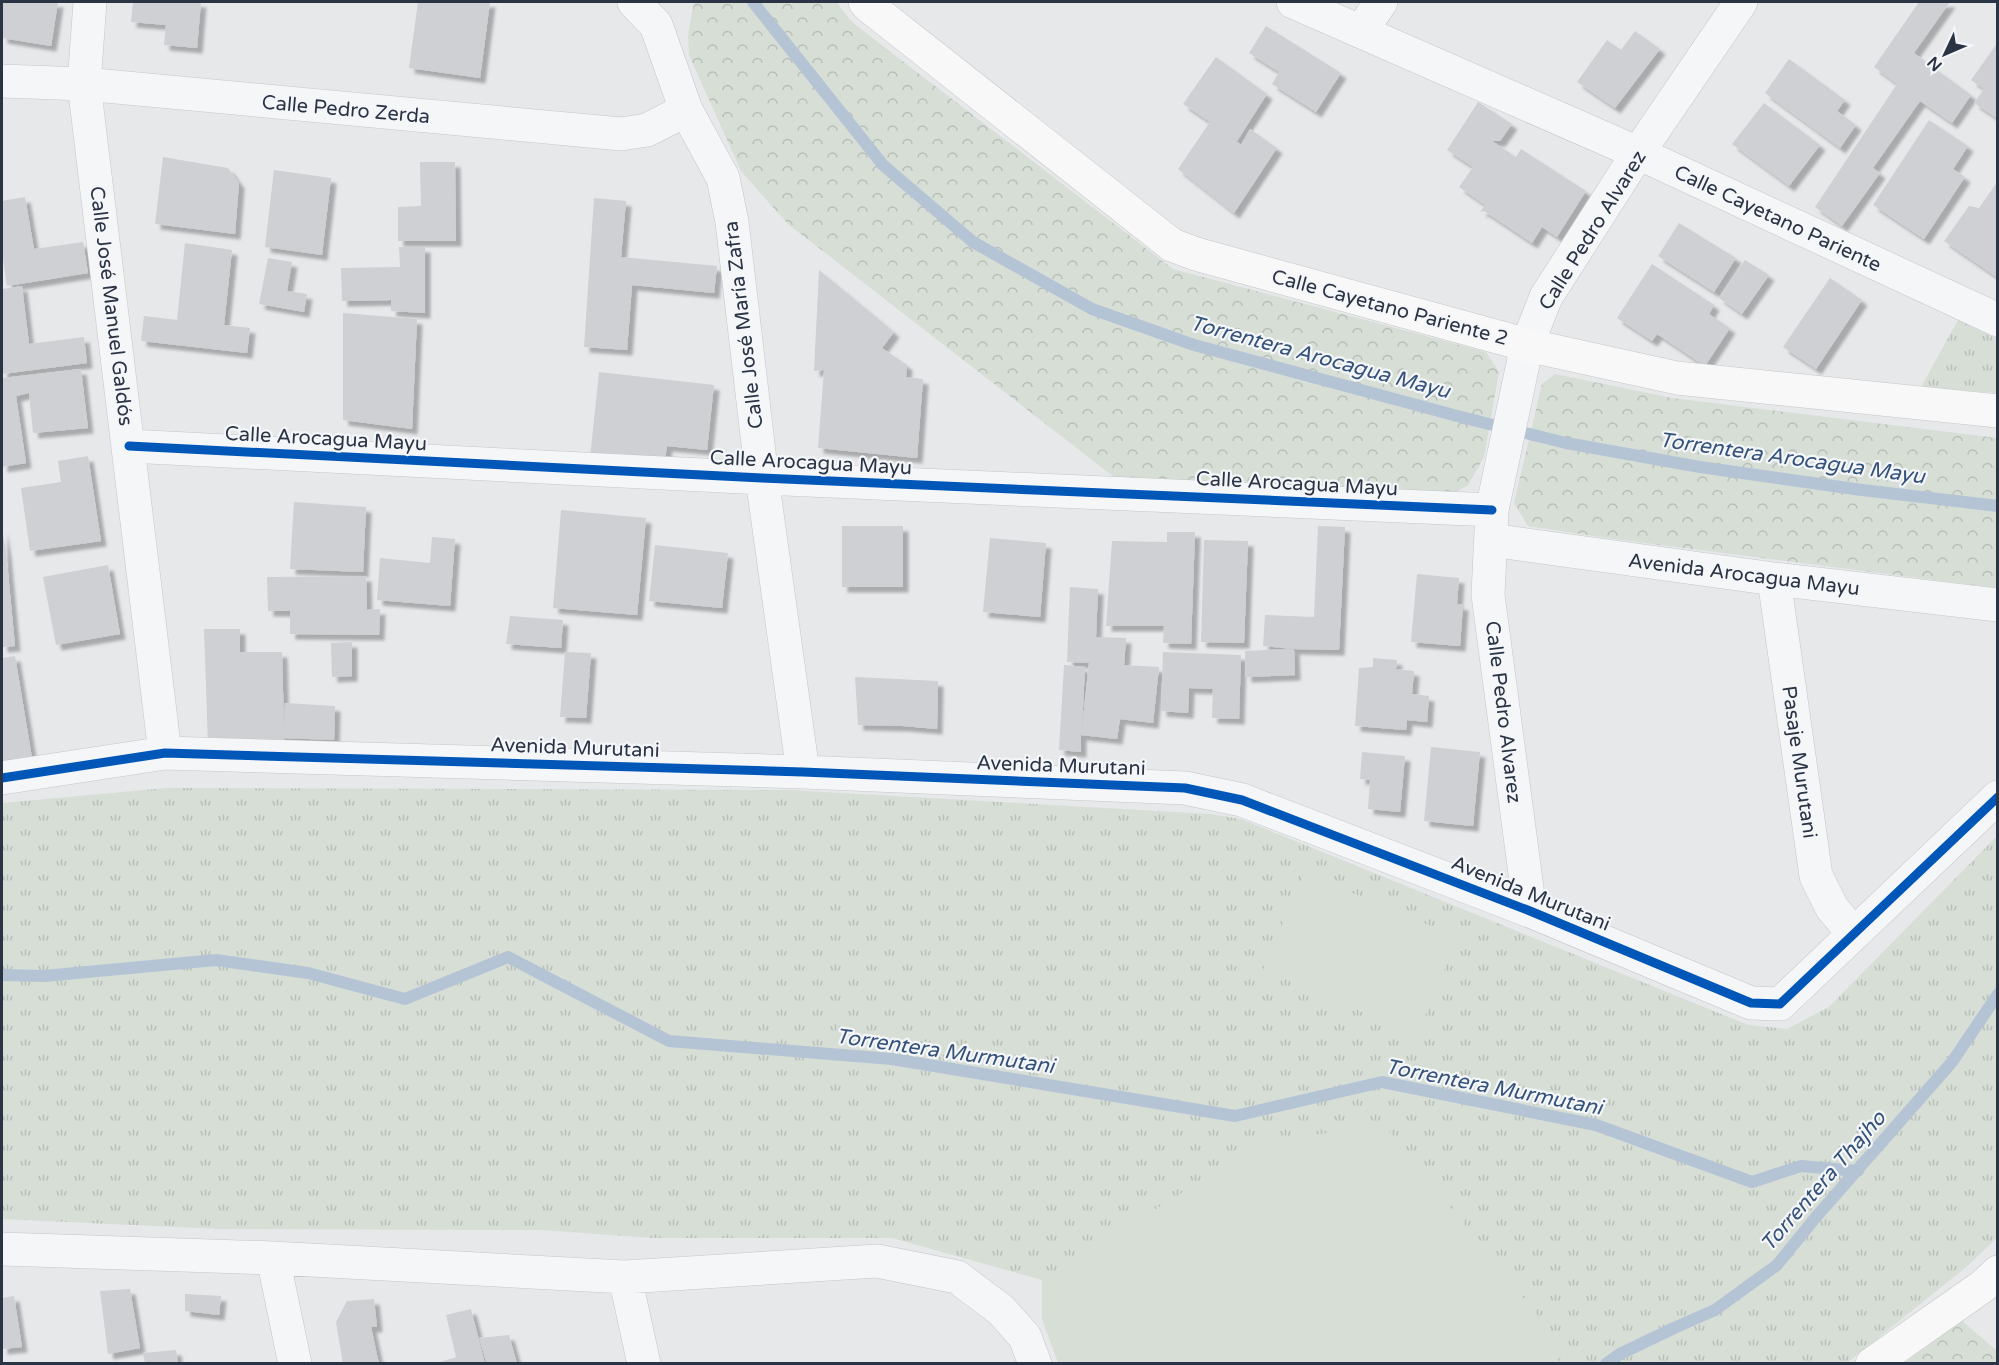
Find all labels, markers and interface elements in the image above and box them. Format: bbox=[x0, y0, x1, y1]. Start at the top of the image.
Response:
north arrow bbox=[1915, 24, 1975, 84]
text: N bbox=[1923, 52, 1947, 75]
street label: Calle Pedro Zerda bbox=[261, 91, 431, 129]
street label: Calle Pedro Alvarez bbox=[1534, 146, 1652, 315]
street label: Calle Cayetano Pariente bbox=[1670, 160, 1885, 277]
street label: Calle José Manuel Galdós bbox=[84, 185, 138, 427]
street label: Calle José María Zafra bbox=[719, 220, 769, 430]
street label: Calle Cayetano Pariente 2 bbox=[1269, 265, 1510, 351]
water label: Torrentera Arocagua Mayu bbox=[1187, 311, 1454, 405]
street label: Calle Arocagua Mayu bbox=[224, 422, 428, 456]
water label: Torrentera Arocagua Mayu bbox=[1658, 427, 1927, 490]
street label: Calle Arocagua Mayu bbox=[709, 446, 913, 480]
street label: Calle Arocagua Mayu bbox=[1195, 467, 1399, 501]
street label: Avenida Arocagua Mayu bbox=[1627, 549, 1861, 601]
street label: Calle Pedro Alvarez bbox=[1480, 620, 1526, 805]
street label: Pasaje Murutani bbox=[1776, 684, 1822, 840]
street label: Avenida Murutani bbox=[490, 733, 660, 763]
street label: Avenida Murutani bbox=[976, 751, 1146, 781]
street label: Avenida Murutani bbox=[1448, 851, 1614, 937]
water label: Torrentera Murmutani bbox=[834, 1024, 1058, 1080]
water label: Torrentera Murmutani bbox=[1383, 1054, 1607, 1121]
water label: Torrentera Thajho bbox=[1756, 1105, 1892, 1257]

